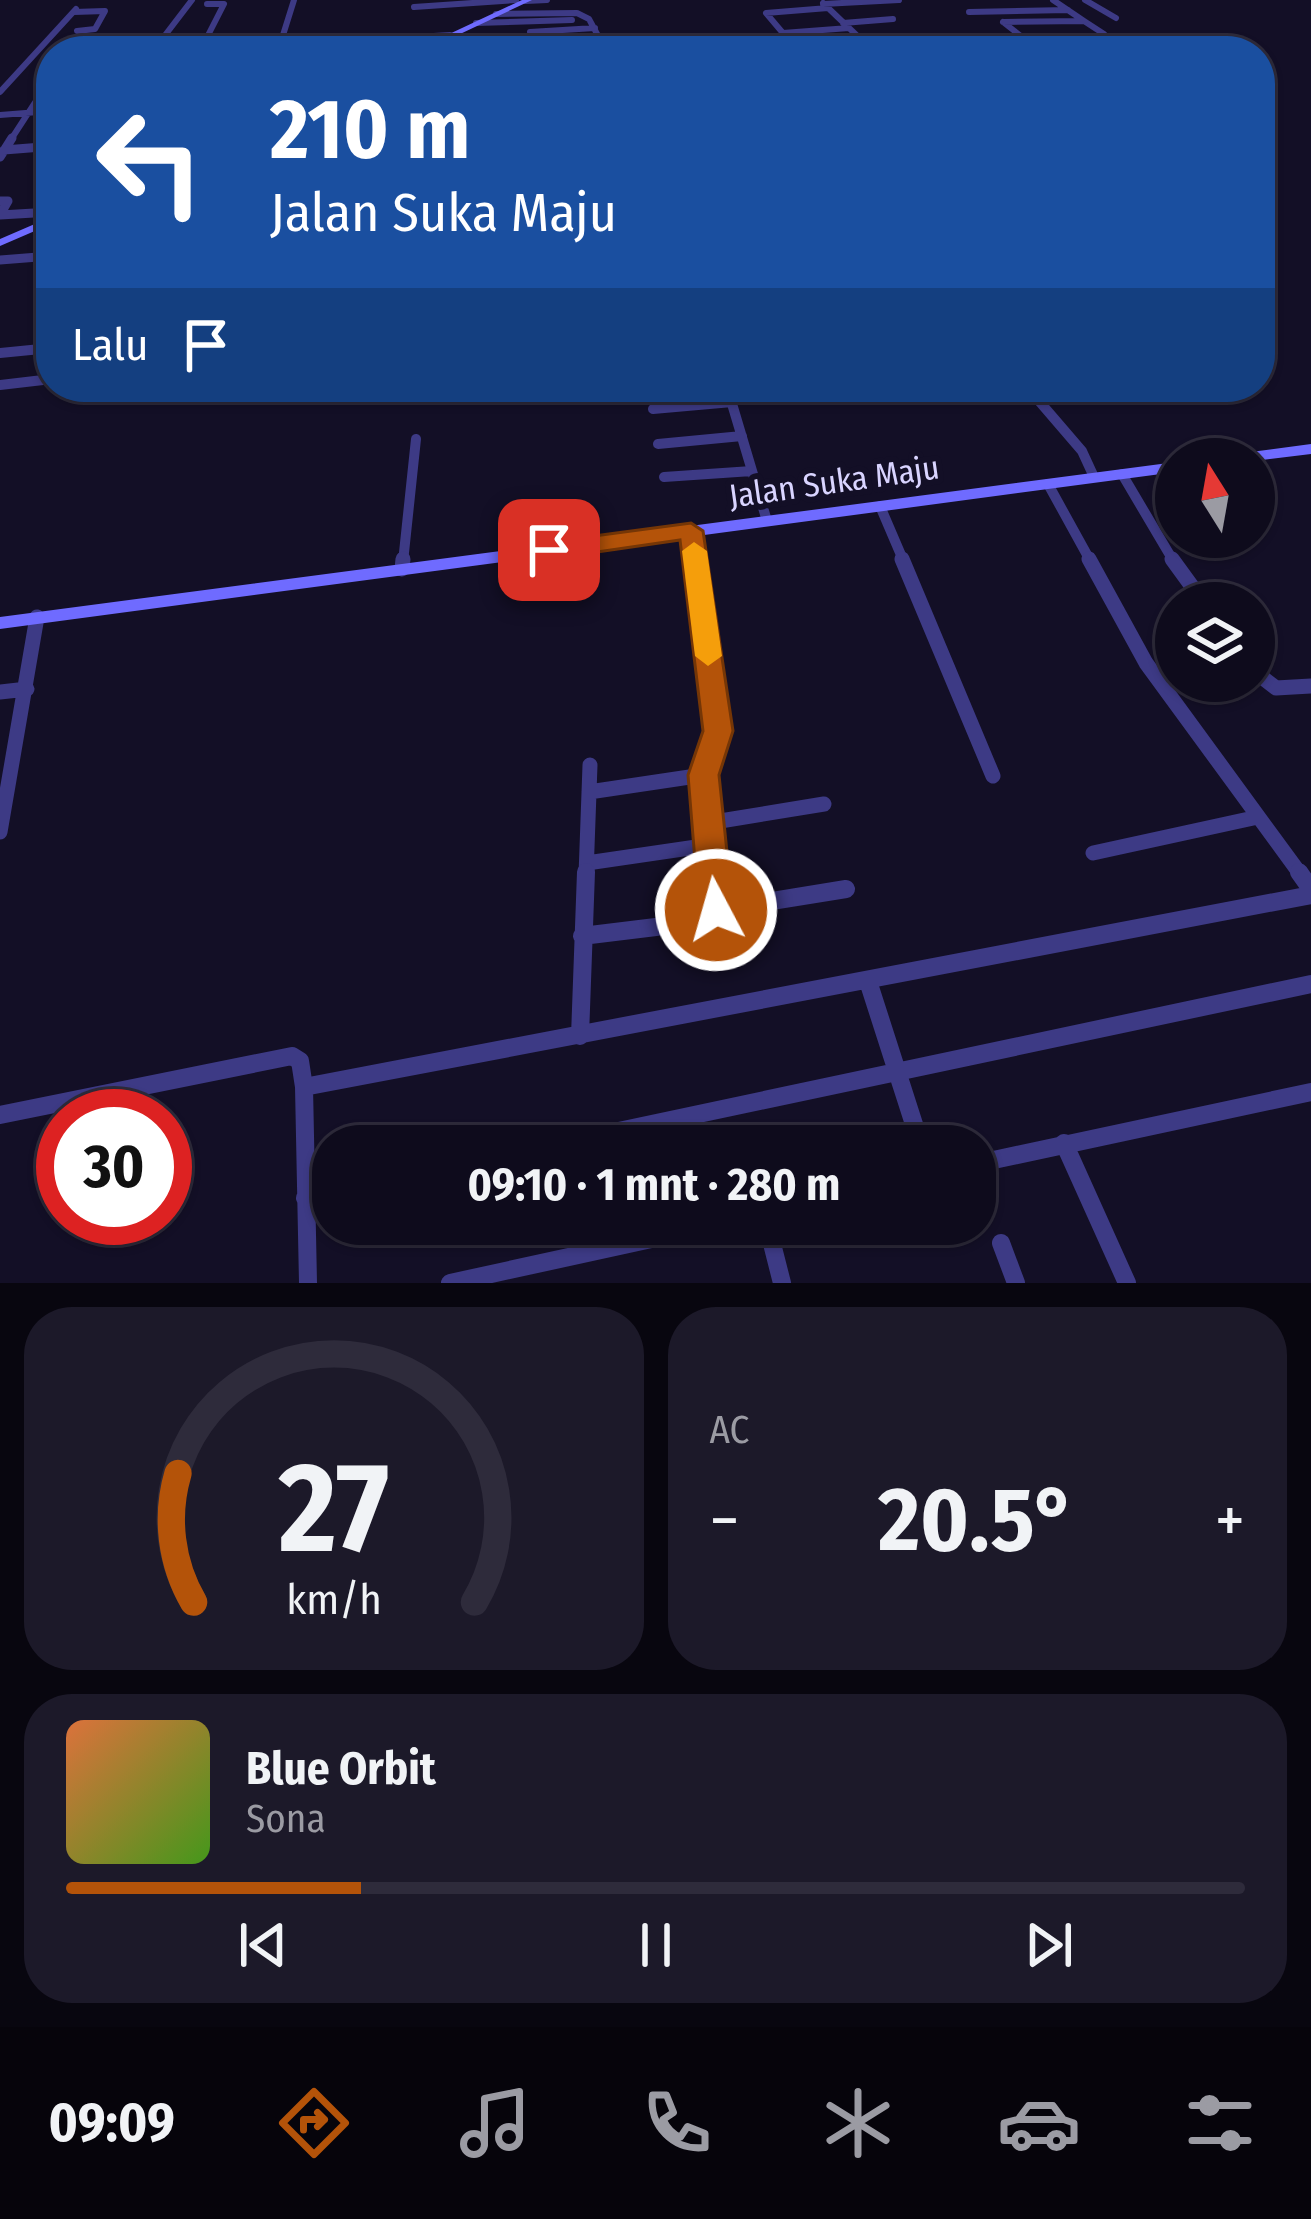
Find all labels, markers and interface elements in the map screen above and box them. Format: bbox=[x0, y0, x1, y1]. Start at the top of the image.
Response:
text: 210 m bbox=[270, 79, 470, 180]
icon: left bbox=[72, 84, 228, 240]
text: Jalan Suka Maju bbox=[270, 181, 617, 245]
icon: arrive bbox=[173, 312, 239, 378]
text: Lalu bbox=[72, 318, 149, 372]
north arrow bbox=[1155, 438, 1275, 558]
map controls bbox=[1155, 438, 1275, 702]
street label: Jalan Suka Maju bbox=[726, 447, 942, 517]
pin bbox=[498, 499, 600, 601]
icon: arrive bbox=[516, 517, 582, 583]
button: layers bbox=[1155, 582, 1275, 702]
position arrow bbox=[653, 847, 779, 973]
speed limit sign: 30 bbox=[36, 1089, 192, 1245]
text: 09:10 · 1 mnt · 280 m bbox=[468, 1158, 840, 1212]
text: AC bbox=[710, 1407, 749, 1453]
text: 27 bbox=[278, 1434, 389, 1584]
text: 20.5° bbox=[878, 1466, 1076, 1574]
text: − bbox=[710, 1481, 739, 1560]
text: + bbox=[1215, 1481, 1245, 1560]
text: km/h bbox=[286, 1573, 382, 1624]
text: Blue Orbit bbox=[246, 1742, 436, 1796]
text: Sona bbox=[246, 1796, 326, 1842]
icon: previous bbox=[230, 1912, 296, 1978]
icon: pause bbox=[623, 1912, 689, 1978]
icon: next bbox=[1016, 1912, 1082, 1978]
icon: directions bbox=[272, 2081, 356, 2165]
icon: music bbox=[453, 2081, 537, 2165]
icon: phone bbox=[635, 2081, 719, 2165]
icon: climate bbox=[816, 2081, 900, 2165]
icon: car bbox=[997, 2081, 1081, 2165]
icon: filters bbox=[1178, 2081, 1262, 2165]
text: 09:09 bbox=[49, 2091, 175, 2155]

